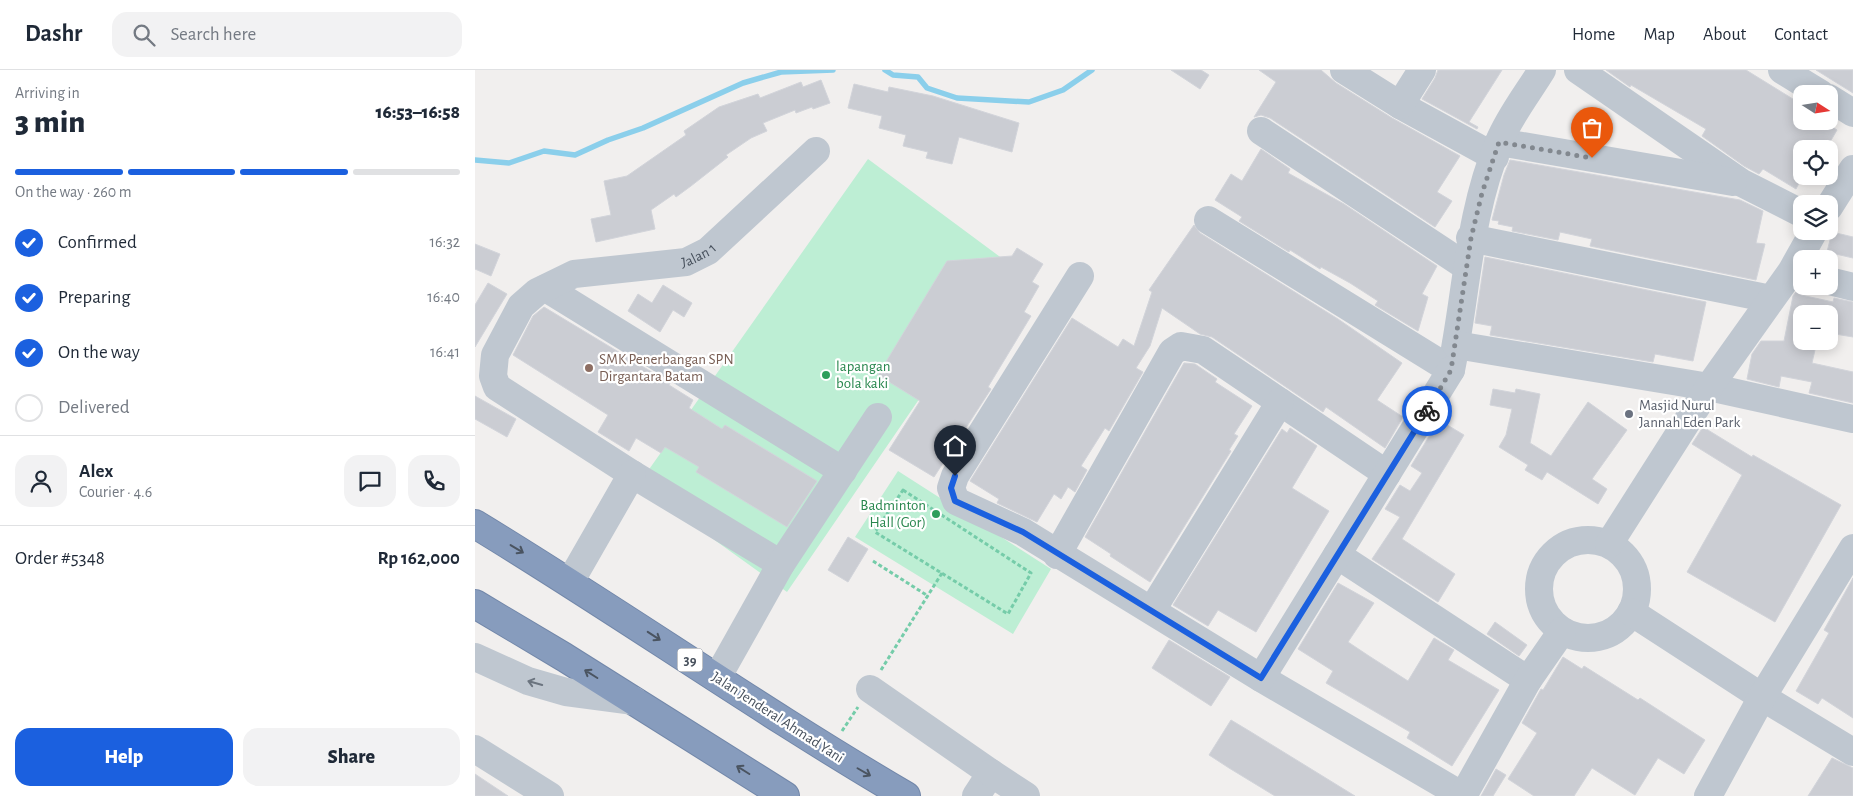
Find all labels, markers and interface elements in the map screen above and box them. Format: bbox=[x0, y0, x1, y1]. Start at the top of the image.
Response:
search box bbox=[112, 12, 462, 57]
icon: search bbox=[130, 21, 158, 49]
text: Dashr bbox=[25, 22, 82, 46]
text: Search here bbox=[170, 25, 256, 44]
text: Home bbox=[1572, 26, 1615, 44]
text: Map bbox=[1643, 26, 1675, 44]
text: About bbox=[1703, 26, 1746, 44]
text: Contact bbox=[1774, 26, 1828, 44]
text: Arriving in bbox=[15, 85, 80, 101]
north arrow bbox=[1793, 85, 1837, 130]
map controls bbox=[1793, 85, 1838, 350]
text: 16:53–16:58 bbox=[376, 103, 460, 122]
text: 3 min bbox=[15, 106, 85, 138]
pin bbox=[1571, 107, 1613, 158]
icon: bag bbox=[1578, 114, 1606, 142]
button: locate bbox=[1793, 140, 1838, 185]
text: On the way · 260 m bbox=[15, 184, 132, 200]
button: layers bbox=[1793, 195, 1838, 240]
icon: check bbox=[15, 229, 43, 257]
text: Confirmed bbox=[58, 233, 137, 252]
text: 16:32 bbox=[429, 234, 460, 250]
street label: Jalan 1 bbox=[681, 240, 719, 270]
button: + bbox=[1793, 250, 1838, 295]
icon: check bbox=[15, 284, 43, 312]
text: Preparing bbox=[58, 288, 131, 307]
text: 16:40 bbox=[427, 289, 460, 305]
button: − bbox=[1793, 305, 1838, 350]
icon: check bbox=[15, 339, 43, 367]
text: On the way bbox=[58, 343, 140, 362]
text: 16:41 bbox=[430, 344, 460, 360]
place label: SMK Penerbangan SPN Dirgantara Batam bbox=[599, 352, 734, 384]
place label: lapangan bola kaki bbox=[836, 359, 890, 391]
marker: SMK Penerbangan SPN Dirgantara Batam bbox=[583, 362, 595, 374]
marker: lapangan bola kaki bbox=[820, 369, 832, 381]
courier bbox=[1402, 386, 1452, 436]
icon: bike bbox=[1413, 397, 1441, 425]
text: Delivered bbox=[58, 398, 130, 417]
place label: Masjid Nurul Jannah Eden Park bbox=[1639, 398, 1740, 430]
marker: Masjid Nurul Jannah Eden Park bbox=[1623, 408, 1635, 420]
pin bbox=[934, 425, 976, 476]
icon: home bbox=[941, 432, 969, 460]
button: person bbox=[15, 455, 67, 507]
button: chat bbox=[344, 455, 396, 507]
button: phone bbox=[408, 455, 460, 507]
text: Alex bbox=[79, 462, 113, 481]
text: Courier · 4.6 bbox=[79, 484, 152, 500]
place label: Badminton Hall (Gor) bbox=[860, 498, 926, 530]
marker: Badminton Hall (Gor) bbox=[930, 508, 942, 520]
one-way arrow bbox=[509, 544, 523, 554]
text: Order #5348 bbox=[15, 549, 105, 568]
text: Rp 162,000 bbox=[377, 549, 460, 568]
one-way arrow bbox=[646, 632, 660, 642]
road number: 39 bbox=[677, 648, 703, 672]
one-way arrow bbox=[584, 669, 598, 679]
street label: Jalan Jenderal Ahmad Yani bbox=[709, 669, 846, 766]
one-way arrow bbox=[527, 678, 543, 687]
button: Help bbox=[15, 728, 233, 786]
button: Share bbox=[243, 728, 460, 786]
one-way arrow bbox=[737, 765, 751, 775]
one-way arrow bbox=[856, 767, 870, 777]

